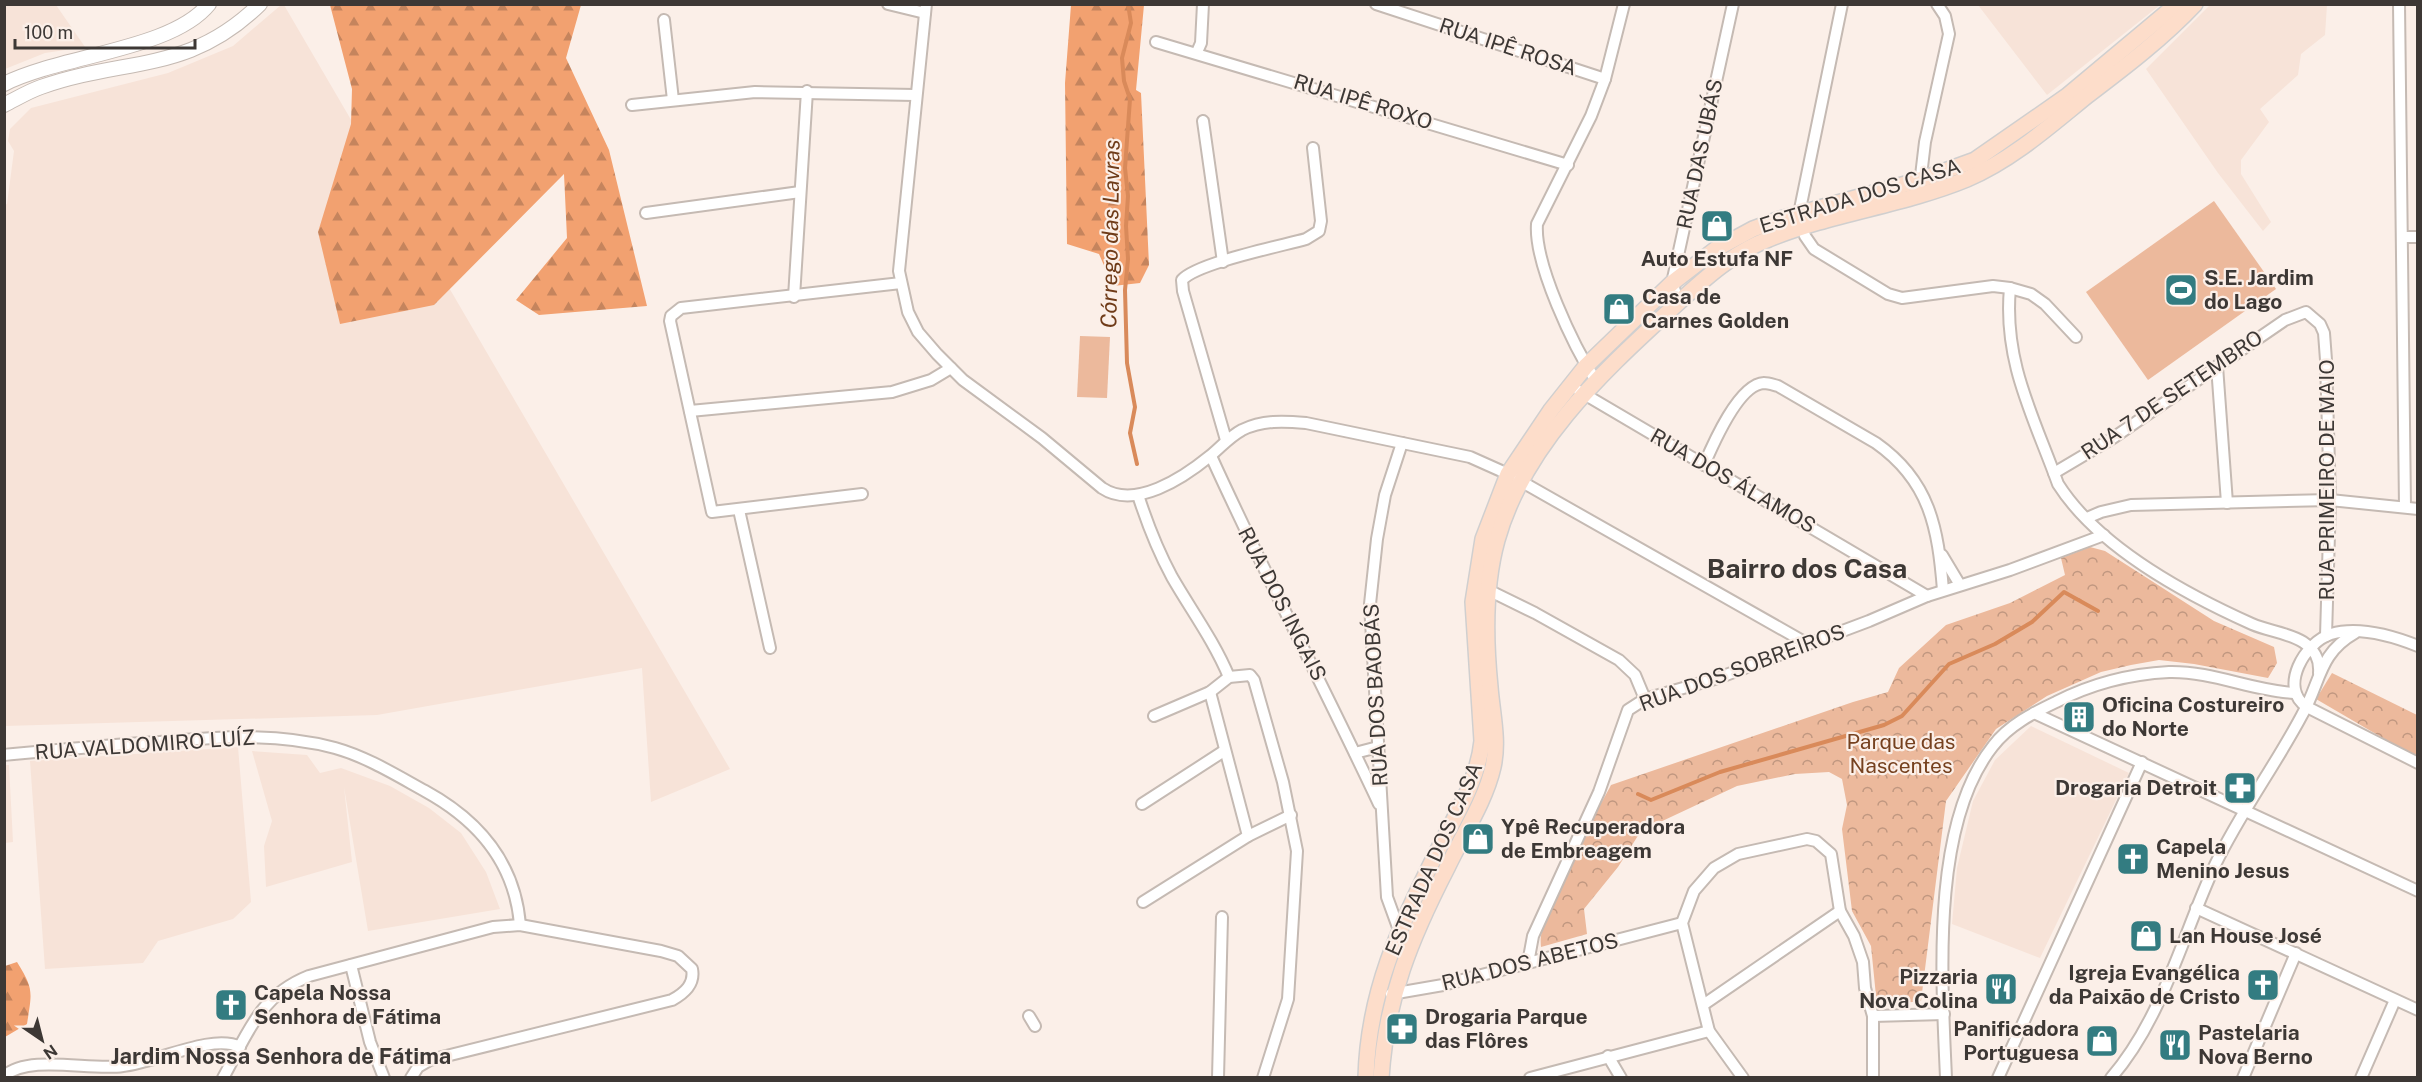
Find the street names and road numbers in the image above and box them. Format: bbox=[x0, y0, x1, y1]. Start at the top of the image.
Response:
street label: RUA IPÊ ROSA bbox=[1436, 13, 1580, 81]
street label: RUA IPÊ ROXO bbox=[1291, 69, 1436, 135]
street label: RUA DAS UBÁS bbox=[1671, 77, 1728, 231]
street label: ESTRADA DOS CASA bbox=[1756, 153, 1964, 238]
street label: RUA 7 DE SETEMBRO bbox=[2076, 325, 2267, 465]
street label: RUA PRIMEIRO DE MAIO bbox=[2314, 359, 2339, 601]
street label: RUA DOS ÁLAMOS bbox=[1646, 423, 1821, 538]
street label: RUA DOS INGAIS bbox=[1233, 523, 1332, 685]
street label: RUA DOS BAOBÁS bbox=[1358, 603, 1393, 787]
street label: RUA DOS SOBREIROS bbox=[1636, 619, 1848, 716]
street label: RUA VALDOMIRO LUÍZ bbox=[34, 724, 256, 765]
street label: ESTRADA DOS CASA bbox=[1380, 758, 1487, 959]
street label: RUA DOS ABETOS bbox=[1439, 927, 1621, 996]

